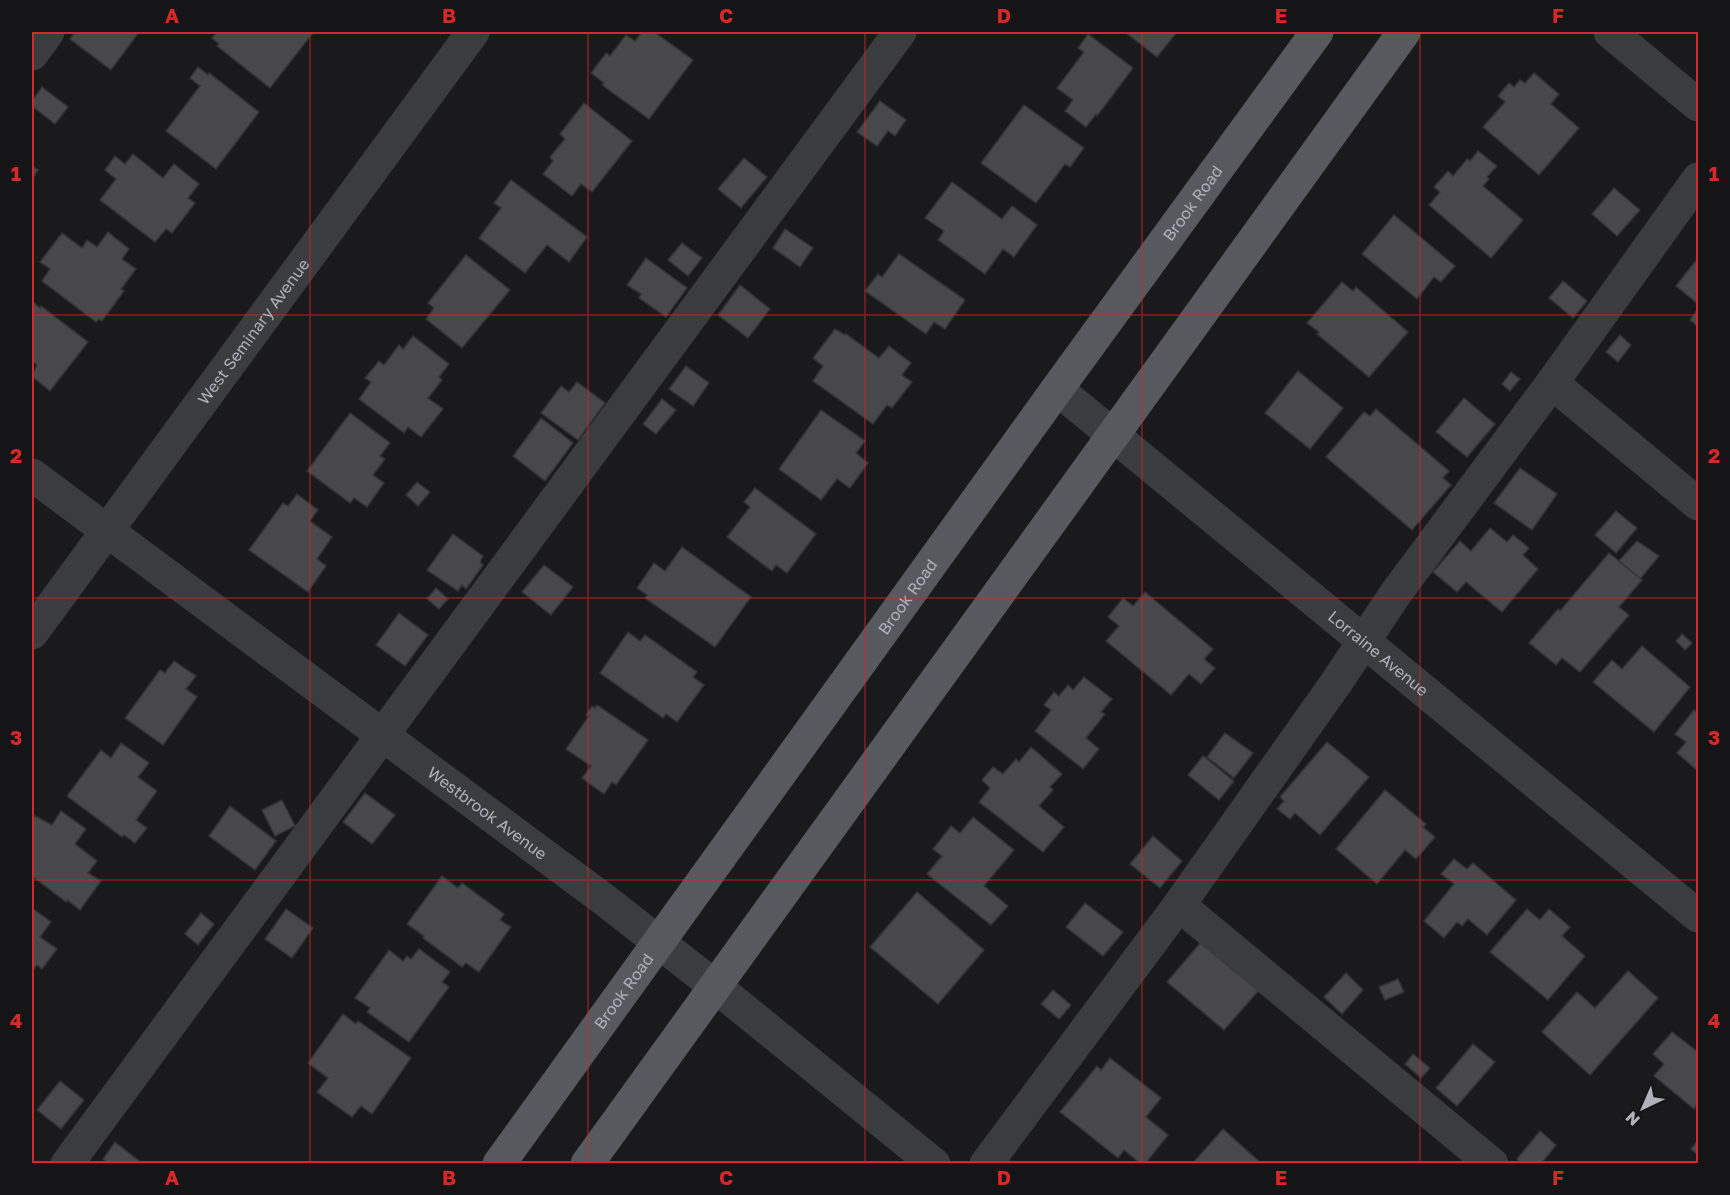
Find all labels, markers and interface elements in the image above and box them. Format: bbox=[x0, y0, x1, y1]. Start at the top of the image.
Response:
text: A bbox=[165, 3, 179, 27]
text: B bbox=[442, 3, 456, 27]
text: C bbox=[719, 3, 733, 27]
text: D bbox=[997, 3, 1011, 27]
text: E bbox=[1275, 3, 1287, 27]
text: F bbox=[1552, 3, 1564, 27]
text: 1 bbox=[11, 161, 21, 185]
street label: Brook Road bbox=[1158, 161, 1227, 245]
text: 1 bbox=[1709, 161, 1719, 185]
street label: West Seminary Avenue bbox=[193, 255, 313, 408]
text: 2 bbox=[10, 443, 22, 467]
text: 2 bbox=[1708, 443, 1720, 467]
street label: Brook Road bbox=[874, 555, 941, 638]
street label: Lorraine Avenue bbox=[1324, 606, 1433, 700]
text: 3 bbox=[10, 725, 22, 749]
text: 3 bbox=[1708, 725, 1720, 749]
street label: Westbrook Avenue bbox=[424, 762, 551, 864]
street label: Brook Road bbox=[590, 949, 657, 1033]
text: 4 bbox=[10, 1008, 22, 1032]
text: 4 bbox=[1708, 1008, 1720, 1032]
north arrow bbox=[1613, 1078, 1673, 1138]
text: N bbox=[1621, 1107, 1644, 1130]
text: A bbox=[165, 1165, 179, 1189]
text: B bbox=[442, 1165, 456, 1189]
text: C bbox=[719, 1165, 733, 1189]
text: D bbox=[997, 1165, 1011, 1189]
text: E bbox=[1275, 1165, 1287, 1189]
text: F bbox=[1552, 1165, 1564, 1189]

